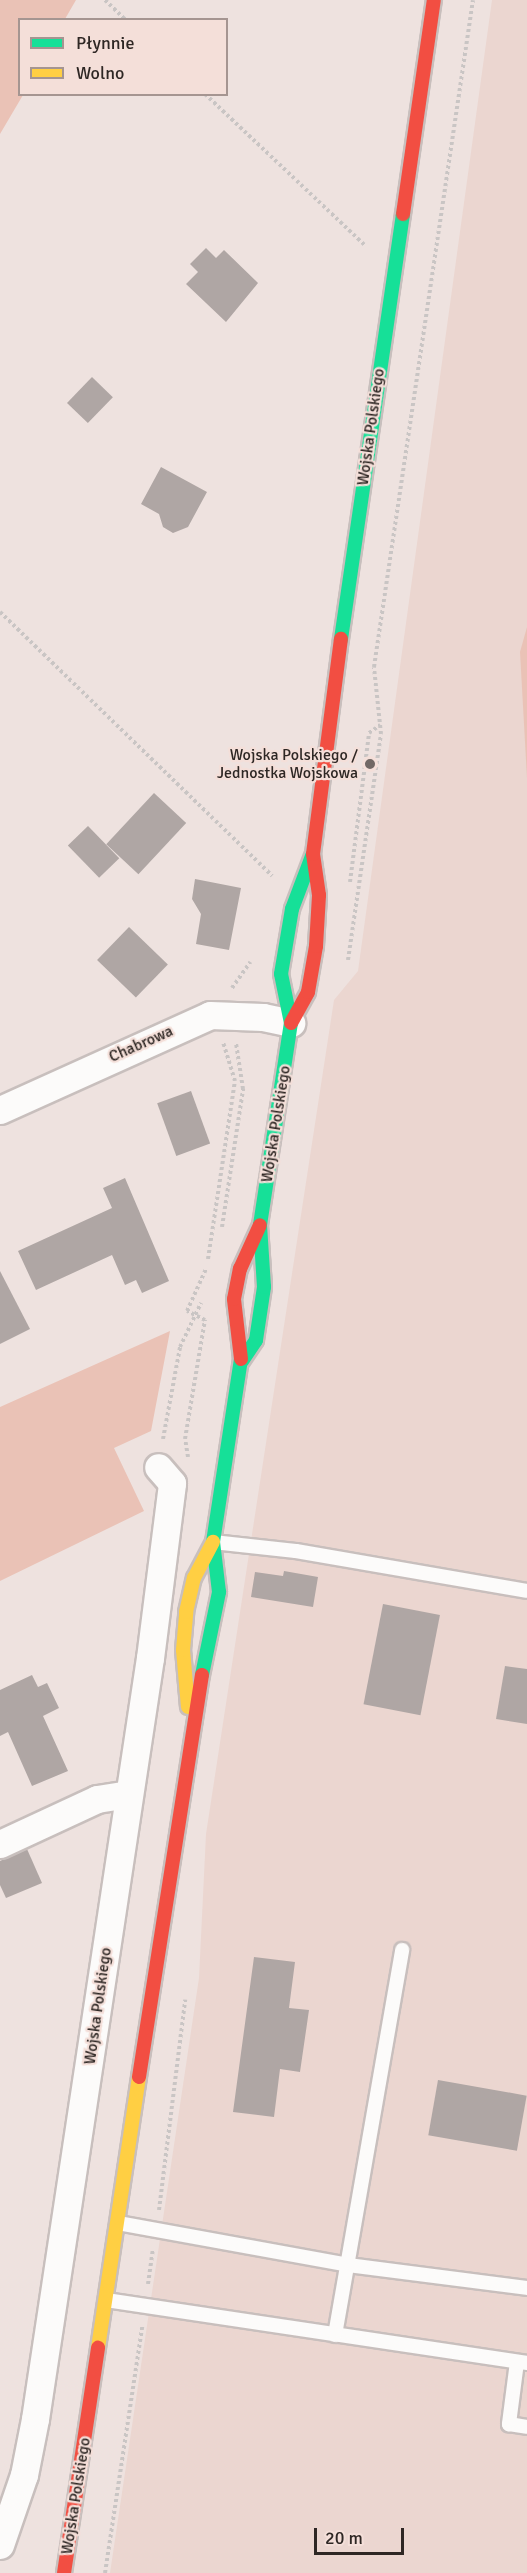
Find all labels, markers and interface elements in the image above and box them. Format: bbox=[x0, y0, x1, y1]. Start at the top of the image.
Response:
legend bbox=[18, 18, 228, 96]
text: Płynnie bbox=[76, 32, 134, 54]
text: Wolno bbox=[76, 62, 124, 84]
street label: Wojska Polskiego bbox=[353, 367, 389, 487]
place label: Wojska Polskiego / Jednostka Wojskowa bbox=[217, 745, 358, 783]
marker: Wojska Polskiego / Jednostka Wojskowa bbox=[363, 757, 377, 771]
street label: Chabrowa bbox=[106, 1021, 176, 1067]
street label: Wojska Polskiego bbox=[257, 1064, 295, 1184]
street label: Wojska Polskiego bbox=[80, 1946, 116, 2066]
street label: Wojska Polskiego bbox=[57, 2436, 95, 2556]
scale bar bbox=[317, 2516, 407, 2554]
text: 20 m bbox=[325, 2527, 363, 2549]

